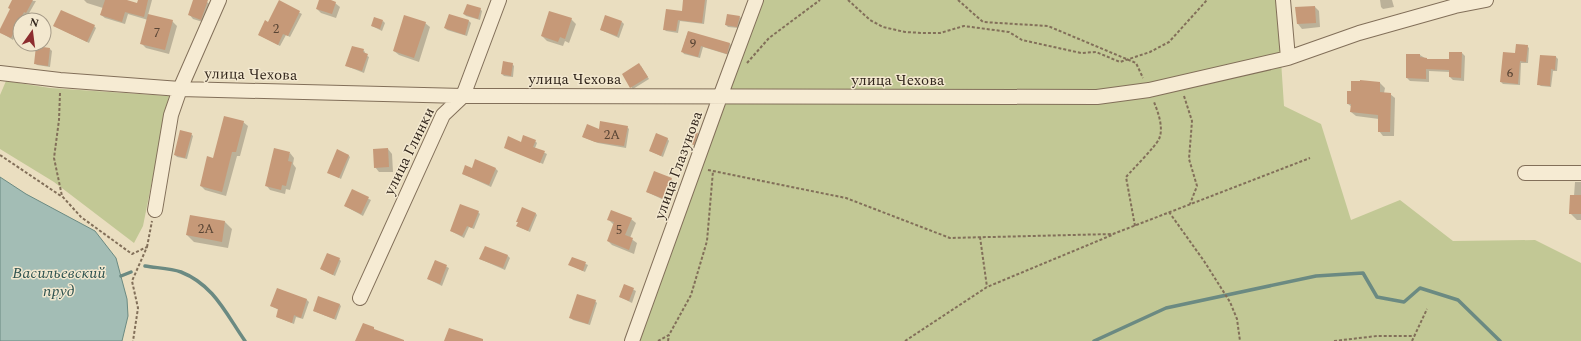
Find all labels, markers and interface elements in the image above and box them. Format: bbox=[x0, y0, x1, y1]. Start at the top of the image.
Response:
north arrow bbox=[12, 12, 52, 52]
text: N bbox=[28, 13, 41, 32]
house number: 2 bbox=[273, 19, 279, 39]
house number: 7 bbox=[154, 23, 160, 43]
house number: 9 bbox=[690, 34, 697, 54]
street label: улица Чехова bbox=[203, 62, 298, 87]
house number: 6 bbox=[1507, 63, 1514, 83]
street label: улица Чехова bbox=[528, 68, 622, 91]
street label: улица Чехова bbox=[851, 69, 945, 92]
street label: улица Глинки bbox=[378, 103, 441, 200]
street label: улица Глазунова bbox=[648, 107, 709, 224]
house number: 2А bbox=[604, 125, 620, 145]
house number: 2А bbox=[198, 219, 214, 239]
house number: 5 bbox=[616, 220, 622, 240]
water label: Васильевский пруд bbox=[12, 261, 106, 303]

